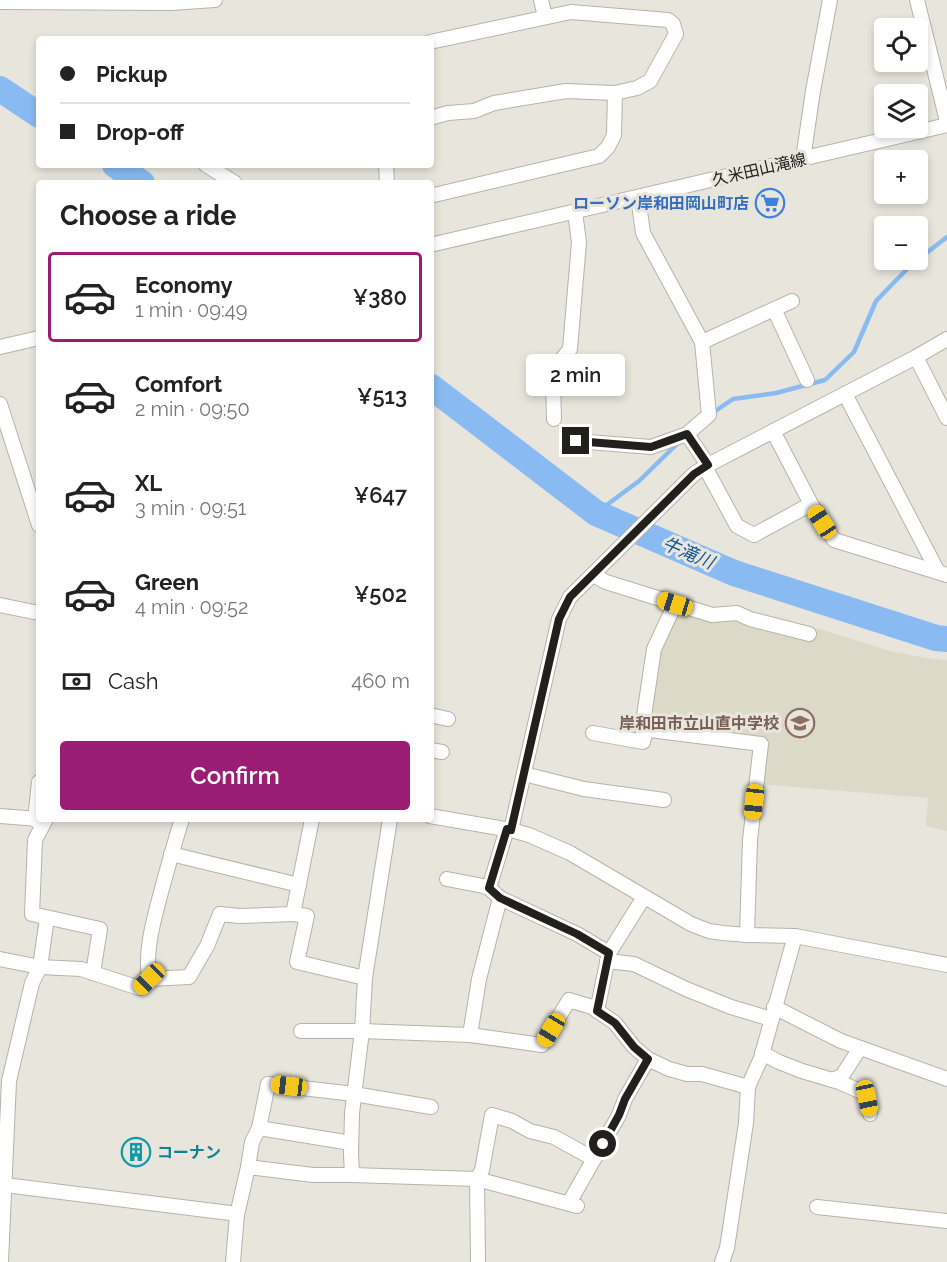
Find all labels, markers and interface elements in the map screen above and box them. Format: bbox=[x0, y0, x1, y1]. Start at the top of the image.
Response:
map controls bbox=[874, 18, 928, 270]
button: locate bbox=[874, 18, 928, 72]
text: Pickup bbox=[96, 61, 168, 87]
button: layers bbox=[874, 84, 928, 138]
text: Drop-off bbox=[96, 119, 184, 145]
street label: 久米田山滝線 bbox=[710, 149, 808, 190]
button: + bbox=[874, 150, 928, 204]
supermarket icon: ローソン岸和田岡山町店 bbox=[754, 187, 786, 219]
place label: ローソン岸和田岡山町店 bbox=[573, 194, 749, 213]
text: Choose a ride bbox=[60, 200, 236, 231]
button: − bbox=[874, 216, 928, 270]
icon: car bbox=[63, 270, 117, 324]
text: Economy bbox=[135, 272, 233, 298]
text: ¥380 bbox=[353, 284, 407, 310]
text: 1 min · 09:49 bbox=[135, 298, 247, 322]
callout: 2 min bbox=[526, 354, 626, 396]
text: 2 min bbox=[550, 363, 601, 387]
icon: car bbox=[63, 369, 117, 423]
text: Comfort bbox=[135, 371, 222, 397]
text: ¥513 bbox=[357, 383, 407, 409]
text: 2 min · 09:50 bbox=[135, 397, 250, 421]
route end bbox=[562, 427, 589, 454]
icon: car bbox=[63, 468, 117, 522]
text: XL bbox=[135, 470, 162, 496]
text: ¥647 bbox=[354, 482, 407, 508]
text: 3 min · 09:51 bbox=[135, 496, 246, 520]
car bbox=[805, 502, 839, 542]
water label: 牛滝川 bbox=[659, 532, 719, 574]
icon: car bbox=[63, 567, 117, 621]
text: Green bbox=[135, 569, 199, 595]
text: ¥502 bbox=[354, 581, 407, 607]
car bbox=[655, 590, 695, 618]
text: 4 min · 09:52 bbox=[135, 595, 248, 619]
icon: cash bbox=[60, 665, 93, 698]
text: Cash bbox=[108, 668, 159, 694]
text: 460 m bbox=[351, 669, 410, 693]
school or university icon: 岸和田市立山直中学校 bbox=[784, 707, 816, 739]
place label: 岸和田市立山直中学校 bbox=[619, 714, 779, 733]
button: Confirm bbox=[60, 741, 410, 810]
car bbox=[743, 783, 765, 821]
car bbox=[130, 960, 168, 998]
car bbox=[534, 1010, 568, 1050]
car bbox=[270, 1075, 308, 1097]
car bbox=[854, 1079, 880, 1117]
route start bbox=[589, 1130, 616, 1157]
building icon: コーナン bbox=[120, 1136, 152, 1168]
place label: コーナン bbox=[157, 1143, 221, 1162]

